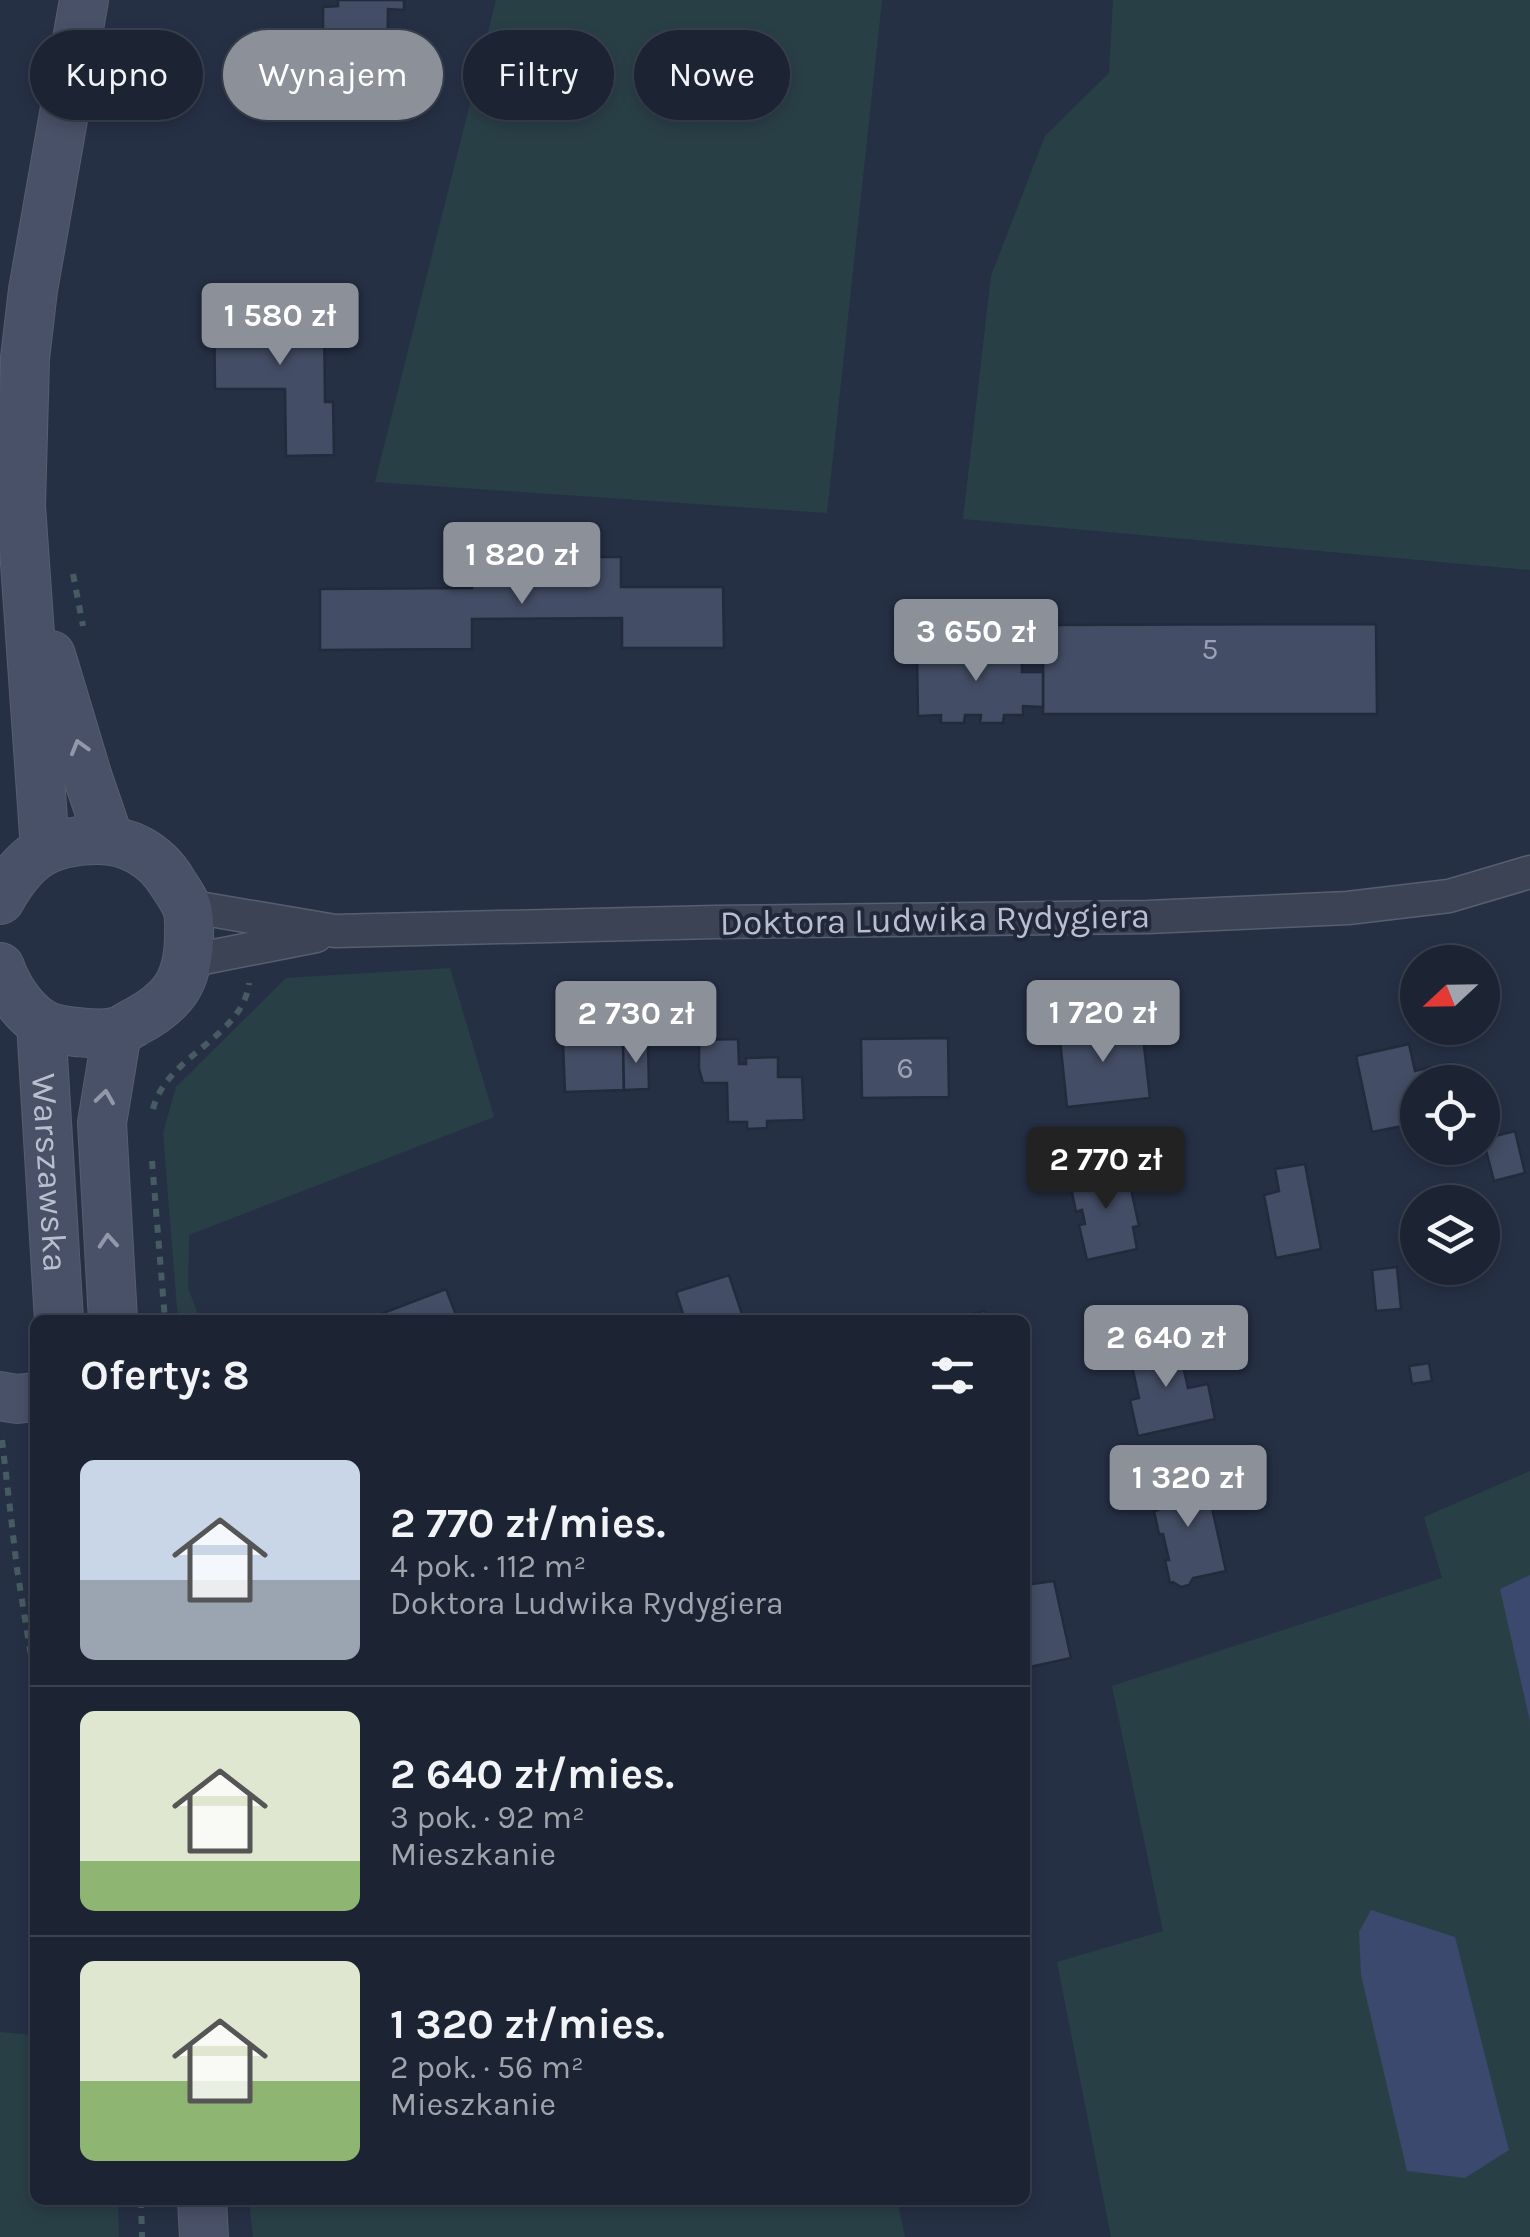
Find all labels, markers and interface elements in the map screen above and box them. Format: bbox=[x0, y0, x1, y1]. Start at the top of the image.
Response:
chip: Kupno bbox=[30, 30, 203, 120]
chip: Wynajem bbox=[223, 30, 443, 120]
chip: Filtry bbox=[463, 30, 614, 120]
chip: Nowe bbox=[634, 30, 790, 120]
pin: 1 580 zł bbox=[177, 283, 383, 368]
text: 1 580 zł bbox=[224, 297, 336, 334]
pin: 1 820 zł bbox=[419, 522, 625, 607]
text: 1 820 zł bbox=[465, 536, 579, 573]
pin: 3 650 zł bbox=[873, 599, 1079, 684]
text: 3 650 zł bbox=[916, 613, 1036, 650]
house number: 5 bbox=[1202, 631, 1218, 667]
one-way arrow bbox=[70, 739, 91, 756]
street label: Doktora Ludwika Rydygiera bbox=[719, 895, 1151, 944]
north arrow bbox=[1400, 945, 1500, 1045]
map controls bbox=[1400, 945, 1500, 1285]
pin: 1 720 zł bbox=[1000, 980, 1206, 1065]
pin: 2 730 zł bbox=[533, 981, 739, 1066]
text: 1 720 zł bbox=[1049, 994, 1157, 1031]
text: 2 730 zł bbox=[577, 995, 695, 1032]
house number: 6 bbox=[896, 1050, 914, 1086]
button: locate bbox=[1400, 1065, 1500, 1165]
street label: Warszawska bbox=[23, 1072, 76, 1273]
one-way arrow bbox=[94, 1089, 115, 1105]
pin: 2 770 zł bbox=[1003, 1127, 1209, 1212]
text: 2 770 zł bbox=[1049, 1141, 1163, 1178]
button: layers bbox=[1400, 1185, 1500, 1285]
one-way arrow bbox=[98, 1233, 119, 1249]
pin: 2 640 zł bbox=[1063, 1305, 1269, 1390]
text: 2 640 zł bbox=[1106, 1319, 1226, 1356]
icon: filters bbox=[925, 1348, 980, 1403]
text: Oferty: 8 bbox=[80, 1350, 250, 1400]
pin: 1 320 zł bbox=[1085, 1445, 1291, 1530]
text: 1 320 zł bbox=[1132, 1459, 1244, 1496]
text: 2 770 zł/mies. bbox=[390, 1498, 665, 1548]
icon: home bbox=[160, 1500, 280, 1620]
text: 4 pok. · 112 m² bbox=[390, 1548, 586, 1585]
text: Doktora Ludwika Rydygiera bbox=[390, 1585, 784, 1622]
text: 2 640 zł/mies. bbox=[390, 1749, 674, 1799]
icon: home bbox=[160, 1751, 280, 1871]
text: 3 pok. · 92 m² bbox=[390, 1799, 585, 1836]
text: Mieszkanie bbox=[390, 1836, 556, 1873]
text: 1 320 zł/mies. bbox=[390, 1999, 665, 2049]
icon: home bbox=[160, 2001, 280, 2121]
text: 2 pok. · 56 m² bbox=[390, 2049, 584, 2086]
text: Mieszkanie bbox=[390, 2086, 556, 2123]

